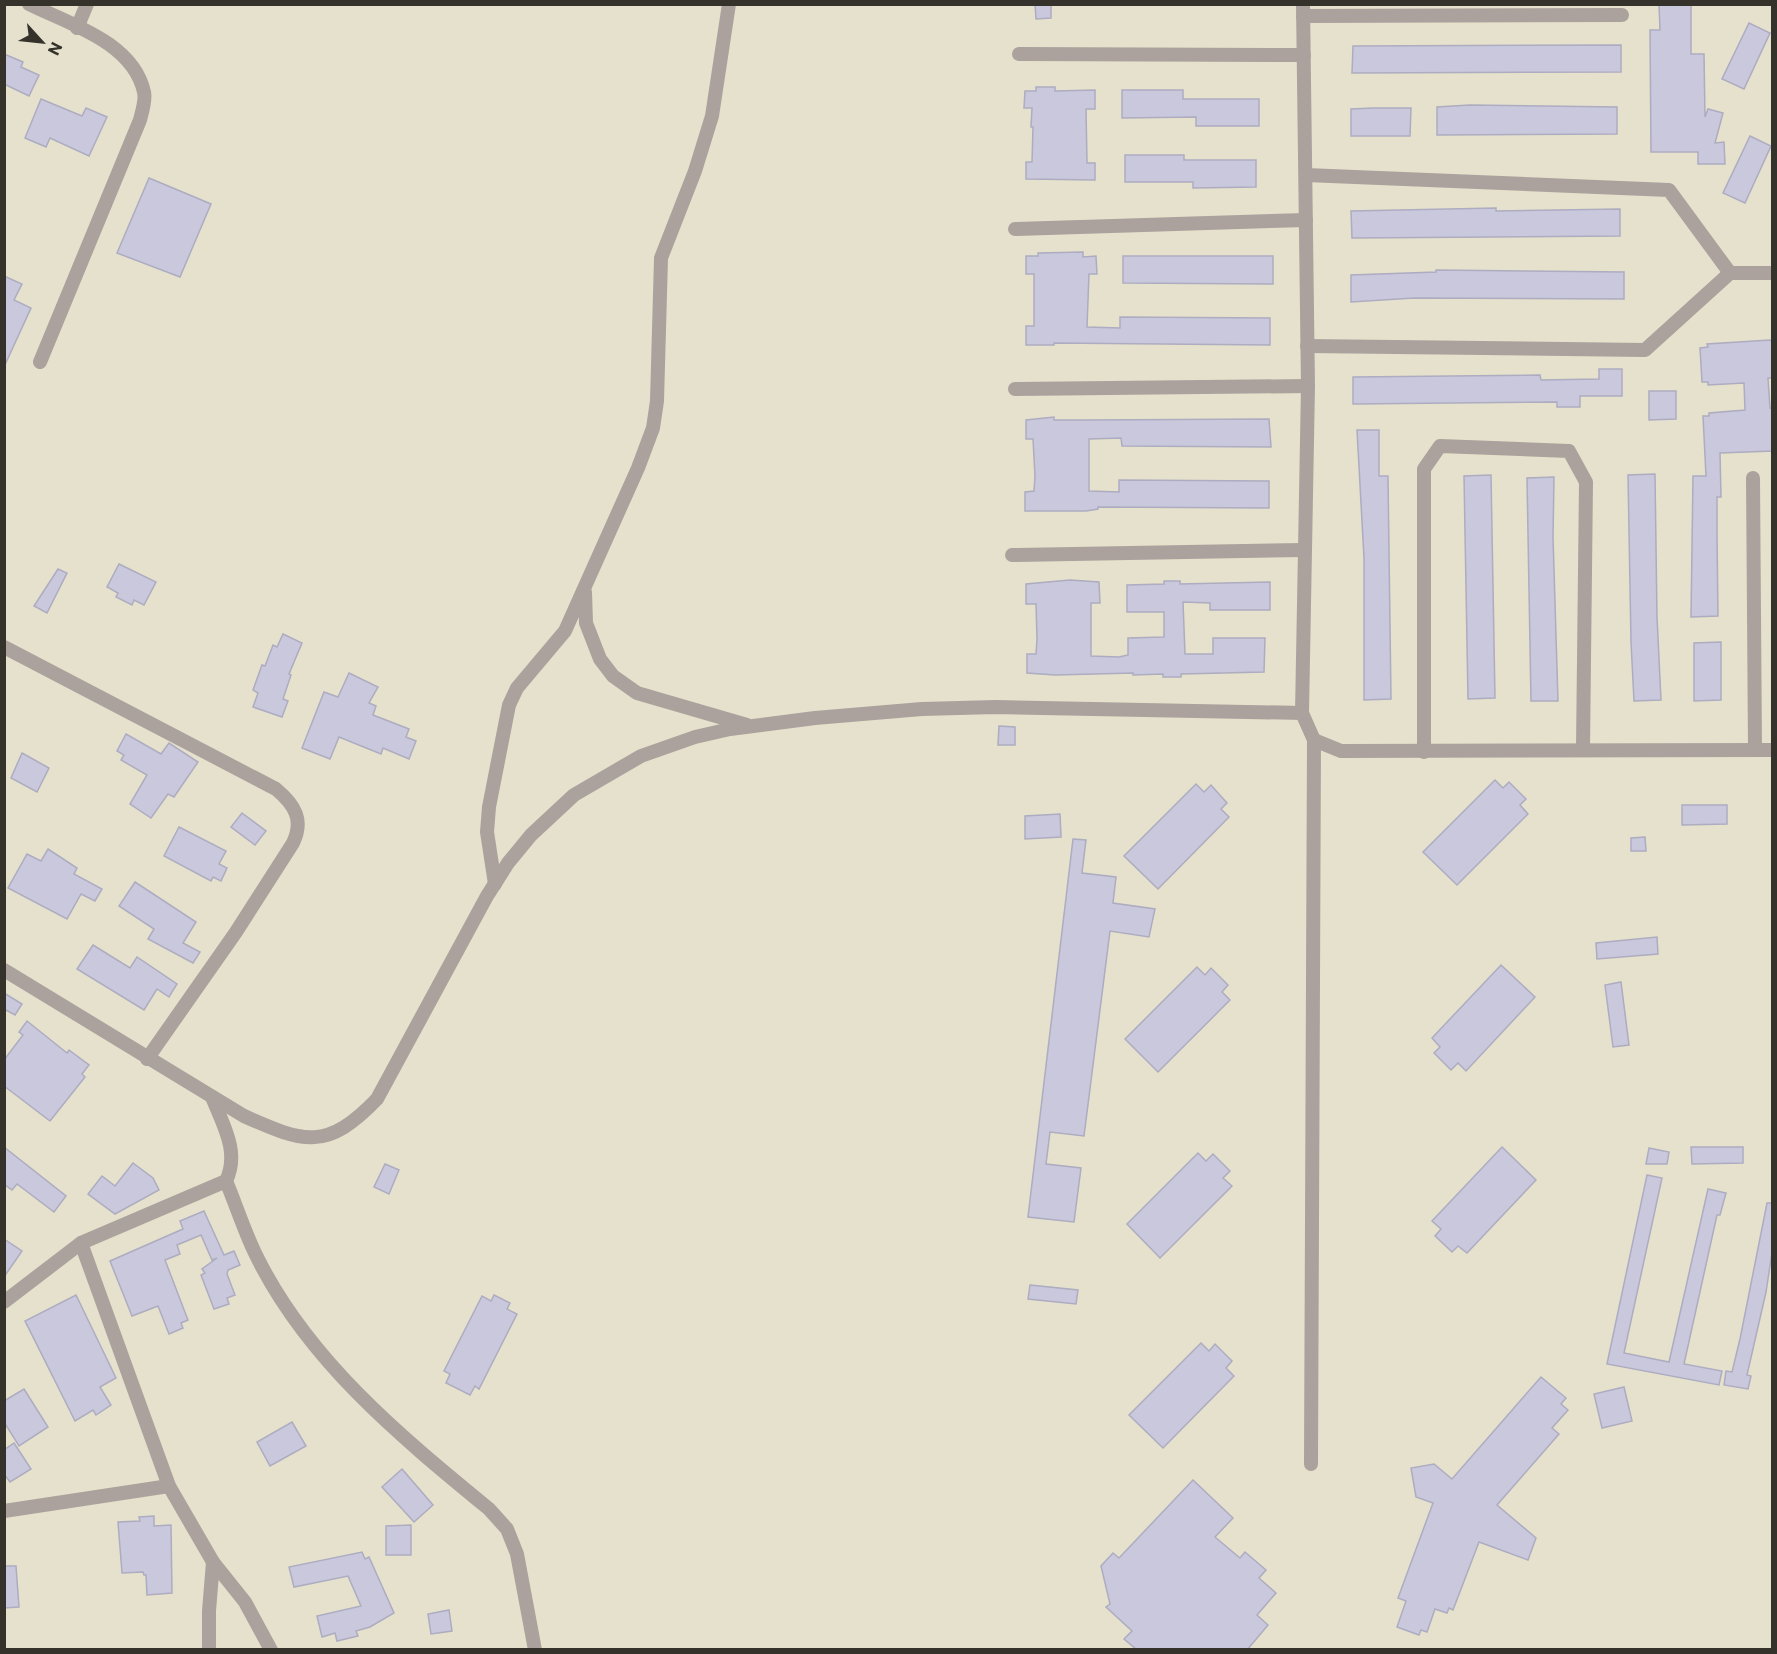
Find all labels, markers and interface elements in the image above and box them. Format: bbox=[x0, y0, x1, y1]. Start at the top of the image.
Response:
north arrow bbox=[12, 12, 72, 72]
text: N bbox=[45, 39, 67, 59]

